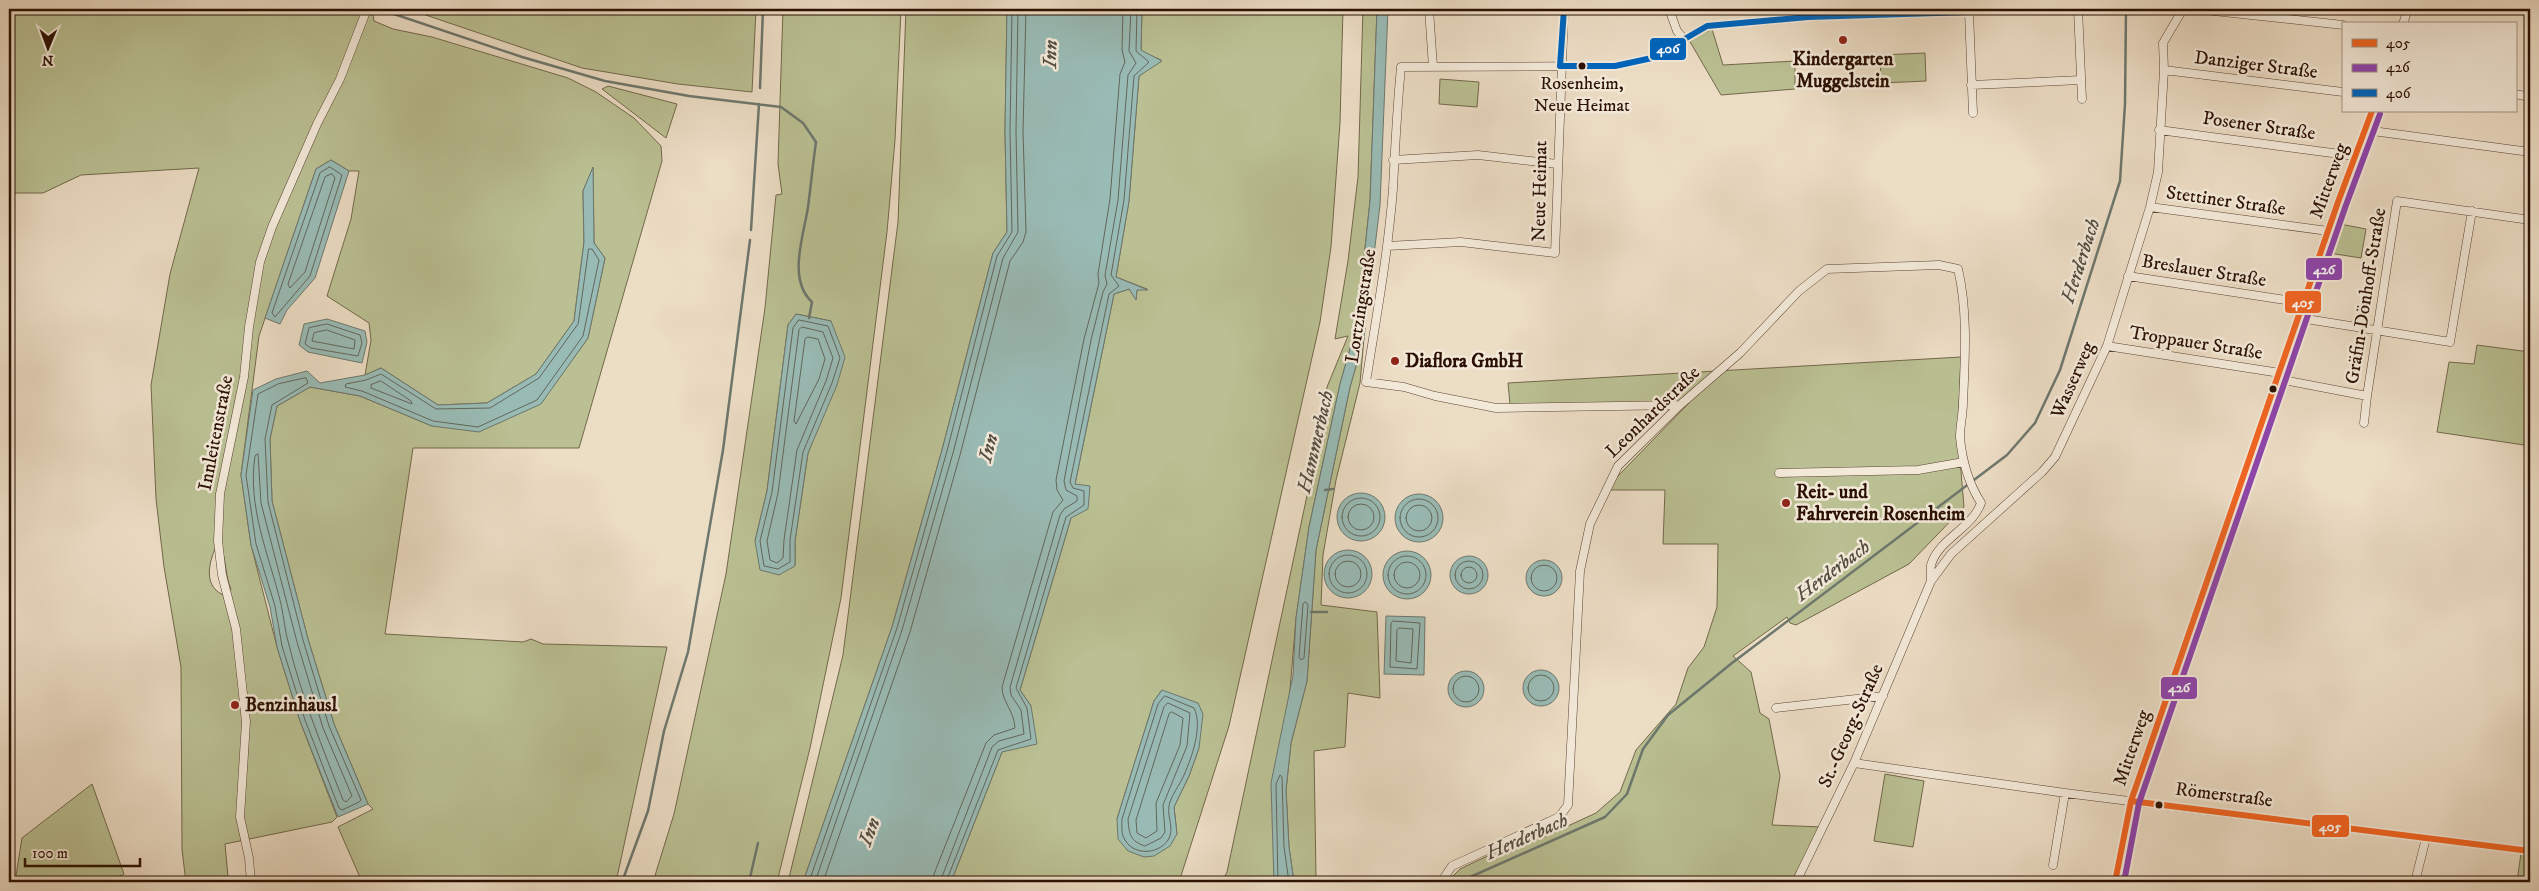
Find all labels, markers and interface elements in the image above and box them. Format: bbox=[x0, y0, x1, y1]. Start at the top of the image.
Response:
north arrow bbox=[22, 22, 72, 72]
legend bbox=[2342, 22, 2516, 112]
marker: Kindergarten Muggelstein bbox=[1837, 34, 1849, 46]
text: 405 bbox=[2386, 34, 2411, 53]
line badge: 406 bbox=[1649, 37, 1687, 61]
water label: Inn bbox=[1038, 40, 1064, 70]
text: 406 bbox=[1656, 40, 1680, 58]
street label: Danziger Straße bbox=[2193, 46, 2319, 84]
place label: Kindergarten Muggelstein bbox=[1793, 48, 1894, 93]
text: N bbox=[41, 51, 54, 69]
text: 426 bbox=[2386, 58, 2411, 77]
marker: Rosenheim, Neue Heimat bbox=[1577, 61, 1587, 71]
place label: Rosenheim, Neue Heimat bbox=[1534, 73, 1630, 117]
text: 406 bbox=[2386, 84, 2412, 103]
street label: Posener Straße bbox=[2201, 107, 2317, 145]
street label: Mitterweg bbox=[2305, 139, 2354, 222]
street label: Neue Heimat bbox=[1528, 140, 1552, 242]
street label: Stettiner Straße bbox=[2165, 181, 2287, 221]
street label: Gräfin-Dönhoff-Straße bbox=[2341, 206, 2391, 386]
water label: Herderbach bbox=[2055, 215, 2106, 307]
street label: Lortzingstraße bbox=[1341, 247, 1381, 365]
street label: Breslauer Straße bbox=[2140, 250, 2268, 292]
line badge: 426 bbox=[2305, 257, 2343, 281]
text: 426 bbox=[2312, 261, 2336, 279]
line badge: 405 bbox=[2284, 290, 2322, 314]
text: 405 bbox=[2291, 294, 2314, 312]
street label: Troppauer Straße bbox=[2128, 321, 2264, 365]
street label: Wasserweg bbox=[2046, 337, 2100, 423]
place label: Diaflora GmbH bbox=[1405, 350, 1523, 373]
marker: Diaflora GmbH bbox=[1389, 355, 1401, 367]
street label: Leonhardstraße bbox=[1601, 361, 1705, 463]
street label: Innleitenstraße bbox=[194, 373, 238, 493]
unlabelled marker bbox=[2268, 384, 2278, 394]
water label: Hammerbach bbox=[1292, 388, 1340, 497]
water label: Inn bbox=[973, 431, 1005, 467]
place label: Reit- und Fahrverein Rosenheim bbox=[1796, 481, 1966, 526]
marker: Reit- und Fahrverein Rosenheim bbox=[1780, 497, 1792, 509]
water label: Herderbach bbox=[1790, 535, 1875, 608]
street label: St.-Georg-Straße bbox=[1813, 660, 1889, 792]
line badge: 426 bbox=[2160, 676, 2198, 700]
text: 426 bbox=[2167, 679, 2191, 697]
place label: Benzinhäusl bbox=[245, 694, 337, 717]
marker: Benzinhäusl bbox=[229, 699, 241, 711]
street label: Mitterweg bbox=[2108, 706, 2156, 789]
street label: Römerstraße bbox=[2174, 778, 2274, 812]
unlabelled marker bbox=[2154, 800, 2164, 810]
water label: Herderbach bbox=[1481, 808, 1572, 867]
water label: Inn bbox=[853, 814, 887, 851]
line badge: 405 bbox=[2311, 814, 2350, 838]
text: 405 bbox=[2318, 818, 2341, 836]
scale bar bbox=[25, 836, 140, 868]
text: 100 m bbox=[32, 844, 68, 863]

